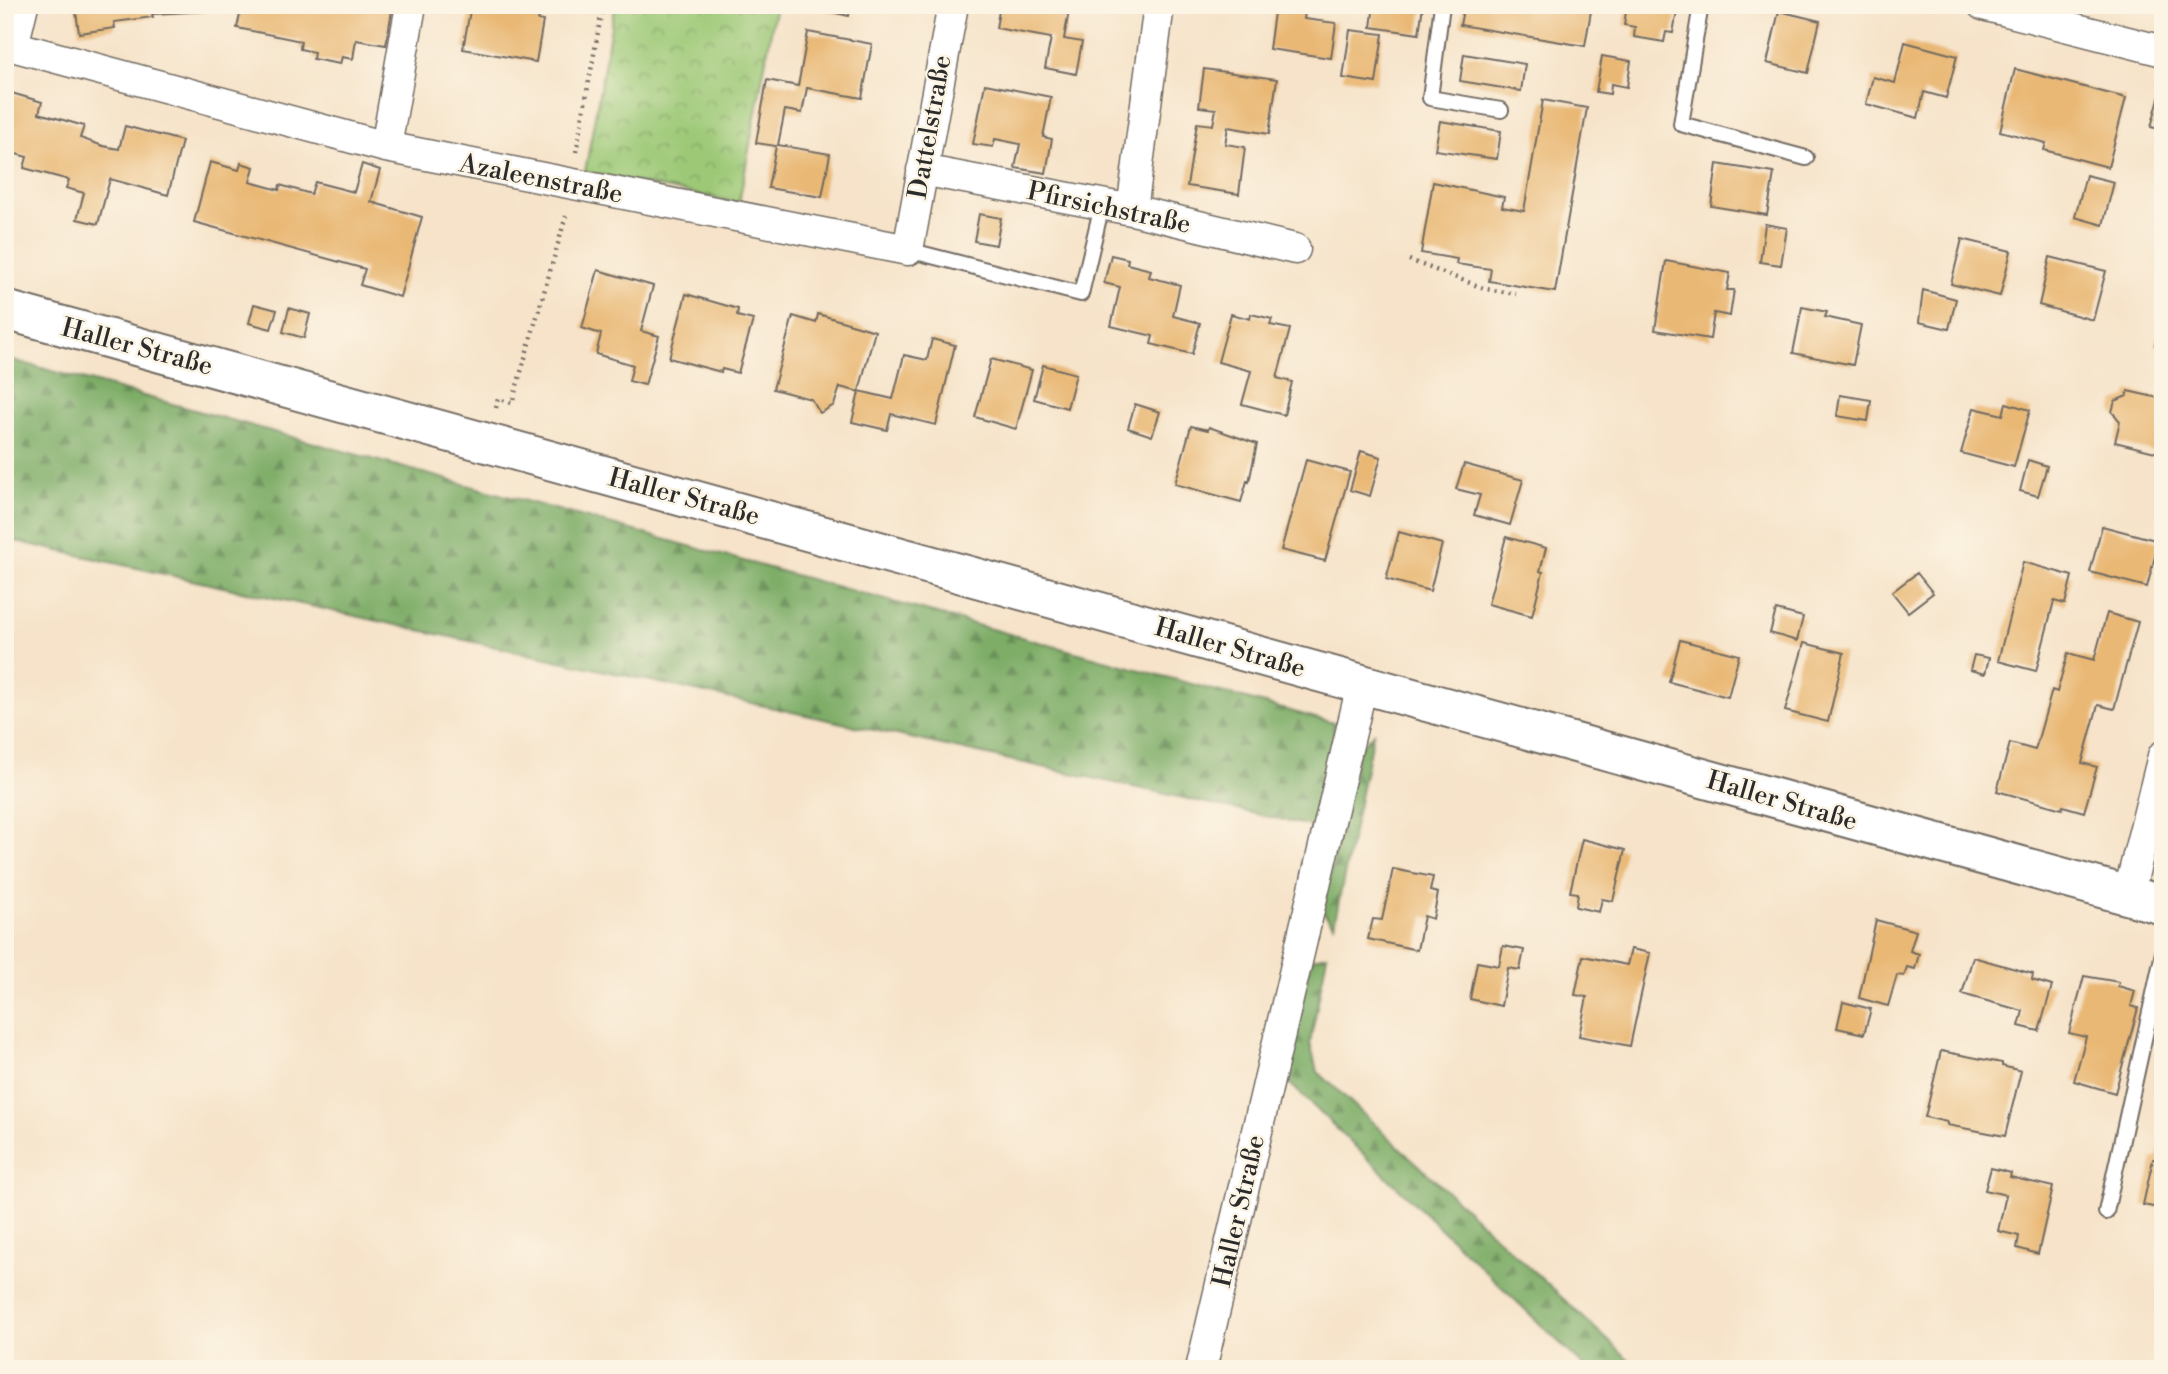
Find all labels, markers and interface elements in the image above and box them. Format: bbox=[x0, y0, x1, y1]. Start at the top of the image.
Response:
street label: Dattelstraße bbox=[902, 53, 958, 201]
street label: Azaleenstraße bbox=[456, 147, 625, 211]
street label: Pfirsichstraße bbox=[1024, 175, 1194, 241]
street label: Haller Straße bbox=[58, 311, 216, 383]
street label: Haller Straße bbox=[605, 461, 763, 533]
street label: Haller Straße bbox=[1151, 611, 1309, 685]
street label: Haller Straße bbox=[1703, 764, 1861, 838]
street label: Haller Straße bbox=[1206, 1132, 1272, 1290]

